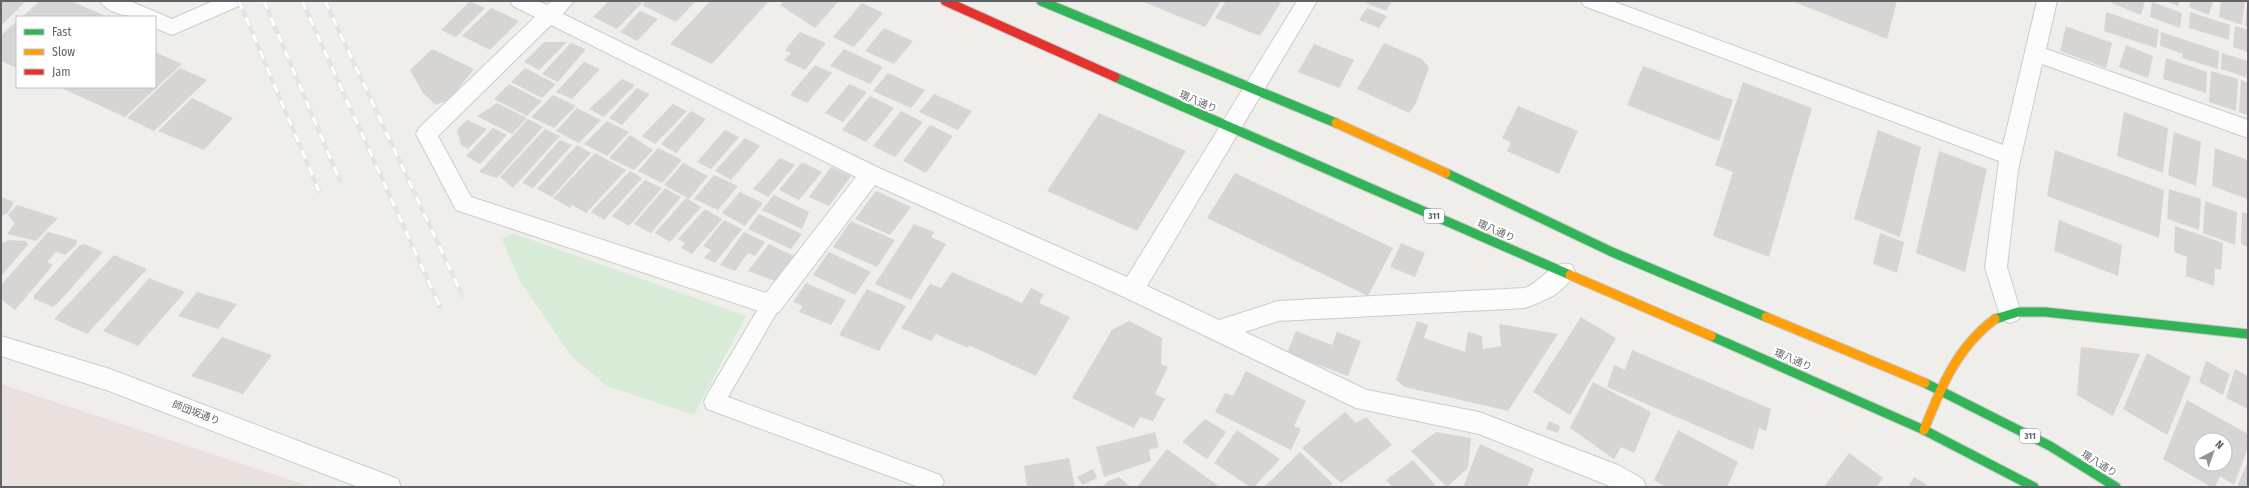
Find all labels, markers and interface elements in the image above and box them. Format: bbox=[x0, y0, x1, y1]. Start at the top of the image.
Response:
legend bbox=[16, 16, 156, 88]
text: Fast bbox=[52, 25, 71, 39]
text: Slow bbox=[52, 45, 75, 59]
text: Jam bbox=[52, 65, 70, 79]
street label: 環八通り bbox=[1177, 89, 1219, 115]
road number: 311 bbox=[1424, 209, 1444, 223]
street label: 環八通り bbox=[1475, 218, 1517, 244]
street label: 環八通り bbox=[1772, 347, 1814, 373]
street label: 師団坂通り bbox=[171, 398, 221, 428]
road number: 311 bbox=[2020, 429, 2040, 443]
north arrow bbox=[2193, 432, 2233, 472]
text: N bbox=[2212, 438, 2226, 452]
street label: 環八通り bbox=[2079, 448, 2119, 480]

